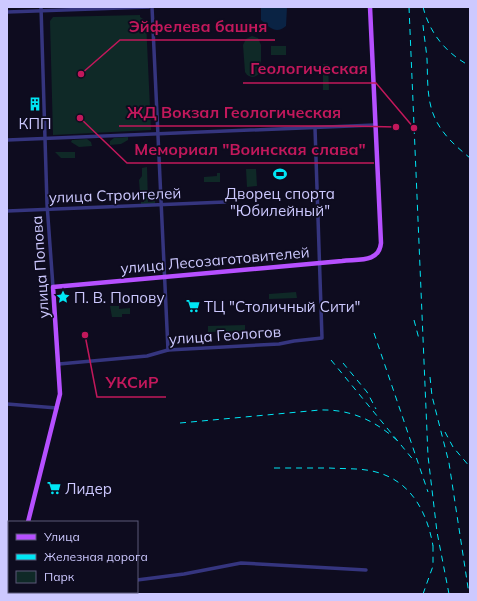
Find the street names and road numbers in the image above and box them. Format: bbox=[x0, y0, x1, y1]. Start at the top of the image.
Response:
street label: улица Строителей bbox=[48, 183, 182, 207]
street label: улица Попова bbox=[27, 215, 53, 319]
street label: улица Лесозаготовителей bbox=[120, 242, 310, 278]
street label: улица Геологов bbox=[168, 322, 282, 348]

